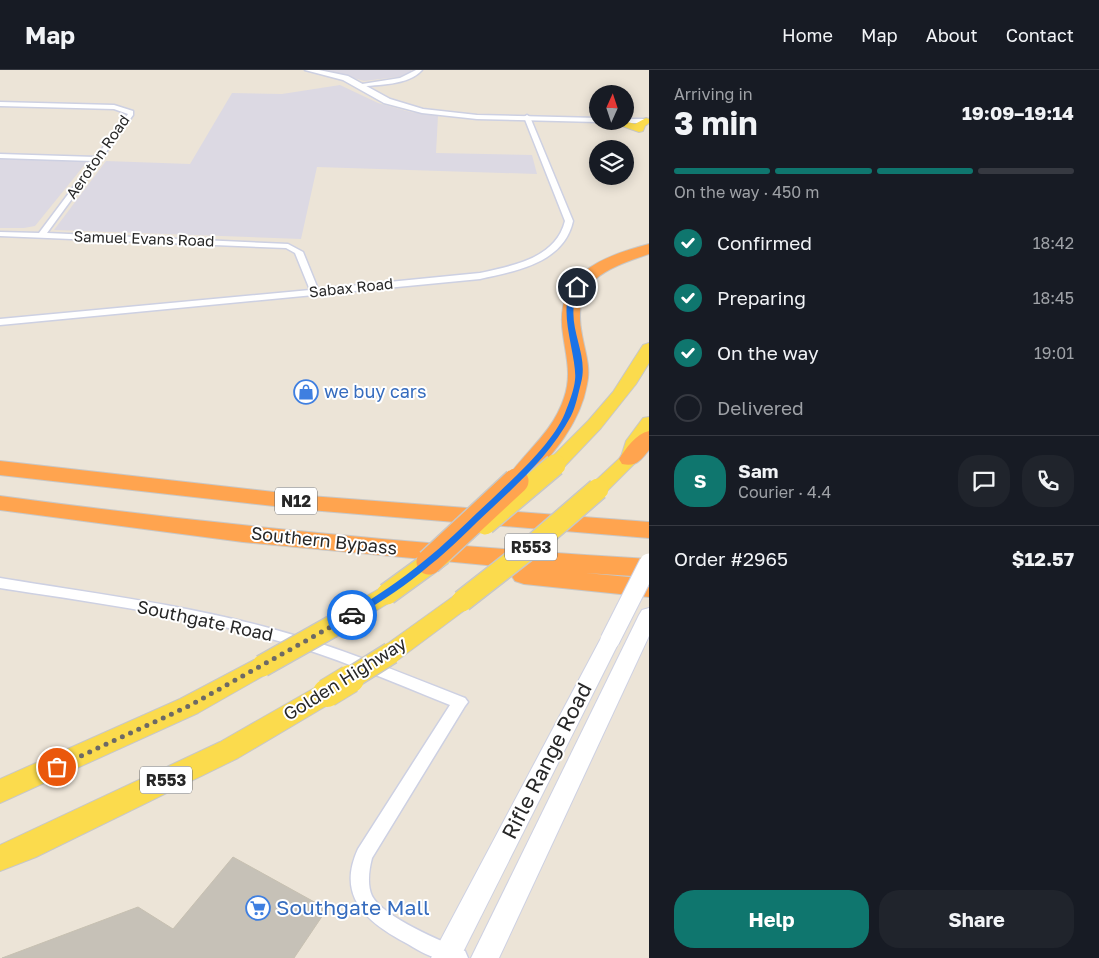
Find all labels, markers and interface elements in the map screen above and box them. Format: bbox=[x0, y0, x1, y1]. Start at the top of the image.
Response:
text: Map bbox=[25, 20, 75, 49]
text: Home bbox=[782, 24, 833, 46]
text: Map bbox=[861, 24, 898, 46]
text: About bbox=[926, 24, 978, 46]
text: Contact bbox=[1006, 24, 1074, 46]
text: Arriving in bbox=[674, 84, 753, 104]
north arrow bbox=[589, 85, 634, 130]
map controls bbox=[589, 85, 634, 185]
text: 19:09–19:14 bbox=[962, 101, 1074, 124]
text: 3 min bbox=[674, 104, 758, 142]
street label: Aeroton Road bbox=[62, 111, 133, 202]
button: layers bbox=[589, 140, 634, 185]
text: On the way · 450 m bbox=[674, 182, 819, 202]
street label: Samuel Evans Road bbox=[73, 227, 215, 249]
icon: check bbox=[674, 229, 702, 257]
text: Confirmed bbox=[717, 231, 812, 254]
text: 18:42 bbox=[1033, 233, 1074, 253]
pin bbox=[556, 266, 598, 308]
icon: home bbox=[563, 273, 591, 301]
street label: Sabax Road bbox=[308, 274, 394, 300]
icon: check bbox=[674, 284, 702, 312]
text: Preparing bbox=[717, 286, 806, 309]
text: 18:45 bbox=[1033, 288, 1074, 308]
icon: check bbox=[674, 339, 702, 367]
text: On the way bbox=[717, 341, 819, 364]
text: 19:01 bbox=[1034, 343, 1074, 363]
shop icon: we buy cars bbox=[293, 379, 319, 405]
place label: we buy cars bbox=[324, 380, 426, 402]
text: Delivered bbox=[717, 396, 804, 419]
button: chat bbox=[958, 455, 1010, 507]
button: phone bbox=[1022, 455, 1074, 507]
text: Sam bbox=[738, 459, 778, 482]
text: S bbox=[694, 469, 706, 492]
text: Courier · 4.4 bbox=[738, 482, 831, 502]
road number: N12 bbox=[275, 488, 317, 514]
street label: Southern Bypass bbox=[250, 521, 398, 559]
road number: R553 bbox=[505, 534, 557, 561]
text: Order #2965 bbox=[674, 547, 788, 570]
text: $12.57 bbox=[1012, 547, 1074, 570]
courier bbox=[327, 590, 377, 640]
street label: Southgate Road bbox=[135, 595, 275, 645]
icon: car bbox=[338, 601, 366, 629]
street label: Golden Highway bbox=[279, 632, 410, 725]
street label: Rifle Range Road bbox=[495, 678, 597, 843]
pin bbox=[36, 746, 78, 788]
icon: bag bbox=[43, 753, 71, 781]
road number: R553 bbox=[140, 766, 192, 794]
button: Help bbox=[674, 890, 869, 948]
button: Share bbox=[879, 890, 1074, 948]
place label: Southgate Mall bbox=[276, 894, 430, 920]
supermarket icon: Southgate Mall bbox=[245, 895, 271, 921]

